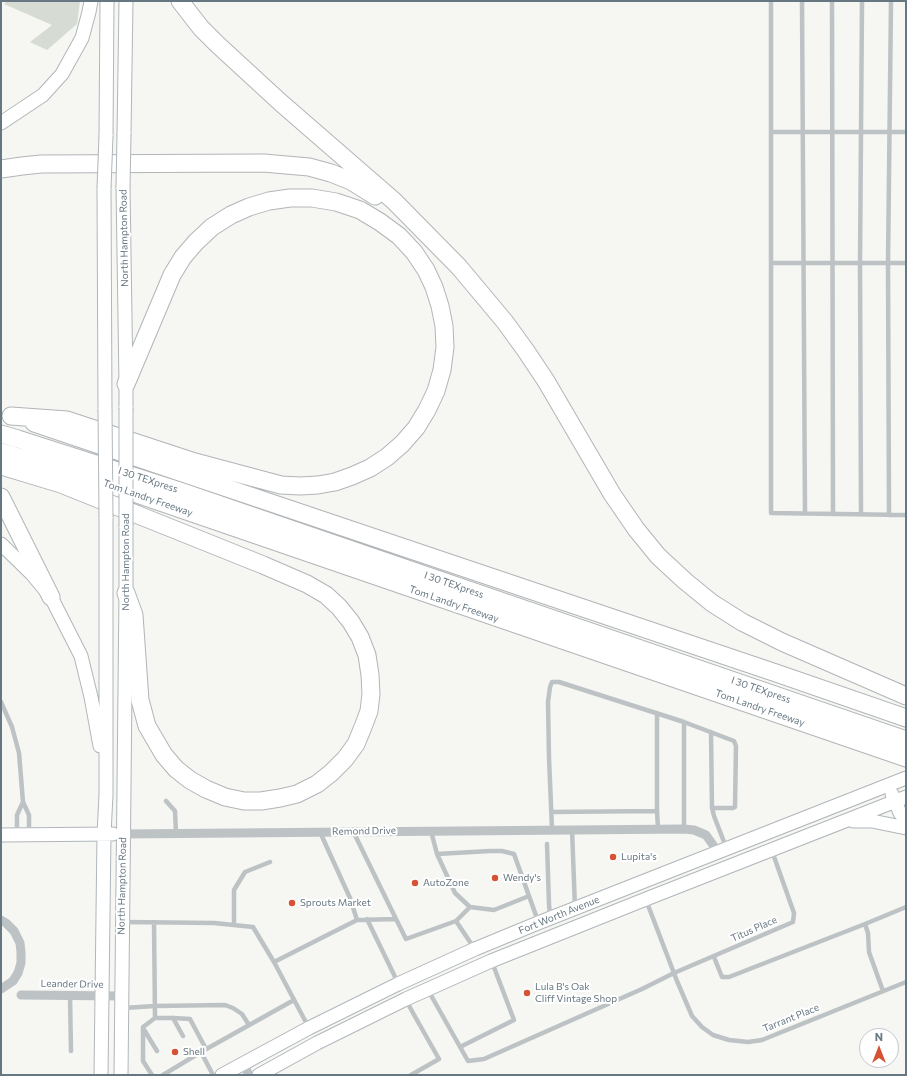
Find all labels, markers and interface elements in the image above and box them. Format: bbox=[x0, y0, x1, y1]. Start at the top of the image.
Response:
street label: North Hampton Road bbox=[117, 189, 131, 287]
street label: I 30 TEXpress bbox=[117, 465, 179, 495]
street label: Tom Landry Freeway bbox=[102, 477, 194, 519]
street label: North Hampton Road bbox=[120, 513, 132, 611]
street label: I 30 TEXpress bbox=[423, 569, 485, 601]
street label: Tom Landry Freeway bbox=[408, 583, 500, 625]
street label: I 30 TEXpress bbox=[730, 674, 792, 706]
street label: Tom Landry Freeway bbox=[714, 687, 806, 729]
street label: Remond Drive bbox=[332, 824, 396, 838]
street label: North Hampton Road bbox=[115, 837, 129, 935]
place label: Lupita's bbox=[621, 851, 657, 863]
marker: Lupita's bbox=[608, 852, 618, 862]
place label: Wendy's bbox=[503, 872, 541, 884]
marker: Wendy's bbox=[490, 873, 500, 883]
place label: AutoZone bbox=[423, 877, 469, 889]
marker: AutoZone bbox=[410, 878, 420, 888]
street label: Fort Worth Avenue bbox=[517, 893, 601, 937]
place label: Sprouts Market bbox=[300, 897, 371, 909]
marker: Sprouts Market bbox=[287, 898, 297, 908]
street label: Titus Place bbox=[729, 913, 779, 945]
street label: Leander Drive bbox=[40, 977, 104, 991]
place label: Lula B's Oak Cliff Vintage Shop bbox=[535, 981, 617, 1004]
marker: Lula B's Oak Cliff Vintage Shop bbox=[522, 988, 532, 998]
street label: Tarrant Place bbox=[761, 1001, 821, 1035]
north arrow bbox=[859, 1028, 899, 1068]
text: N bbox=[875, 1030, 883, 1043]
place label: Shell bbox=[183, 1046, 205, 1058]
marker: Shell bbox=[170, 1047, 180, 1057]

